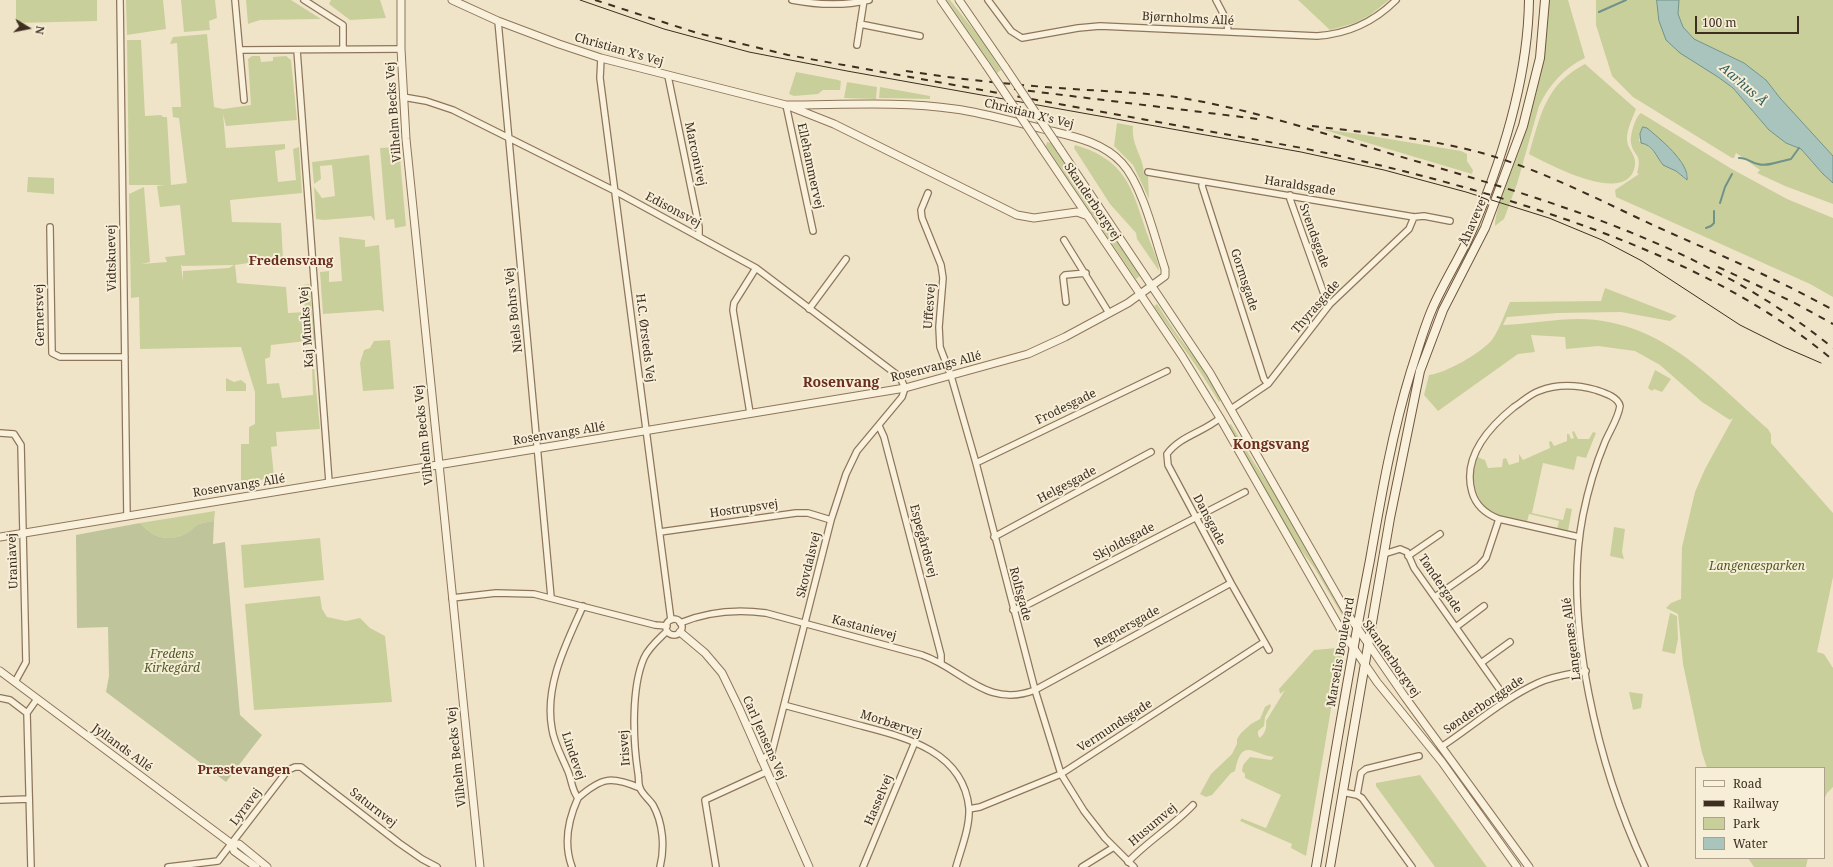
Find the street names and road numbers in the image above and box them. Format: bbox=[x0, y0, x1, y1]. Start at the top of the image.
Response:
street label: Bjørnholms Allé bbox=[1142, 9, 1234, 29]
street label: Christian X's Vej bbox=[573, 30, 665, 70]
street label: Vilhelm Becks Vej bbox=[383, 61, 405, 163]
street label: Christian X's Vej bbox=[983, 96, 1075, 132]
street label: Marconivej bbox=[681, 121, 709, 187]
street label: Ellehammervej bbox=[794, 122, 826, 210]
street label: Skanderborgvej bbox=[1061, 160, 1123, 244]
street label: Haraldsgade bbox=[1263, 173, 1337, 199]
street label: Edisonsvej bbox=[643, 189, 703, 231]
street label: Åhavevej bbox=[1457, 194, 1491, 248]
street label: Svendsgade bbox=[1296, 202, 1332, 270]
street label: Vidtskuevej bbox=[104, 224, 120, 292]
street label: Gormsgade bbox=[1227, 247, 1261, 313]
street label: Niels Bohrs Vej bbox=[502, 267, 526, 353]
street label: Thyrasgade bbox=[1289, 277, 1343, 337]
street label: Gernersvej bbox=[32, 283, 48, 347]
street label: Uffesvej bbox=[921, 283, 939, 329]
street label: Kaj Munks Vej bbox=[297, 286, 317, 368]
street label: H.C. Ørsteds Vej bbox=[632, 293, 658, 383]
street label: Rosenvangs Allé bbox=[889, 349, 983, 385]
street label: Vilhelm Becks Vej bbox=[412, 384, 436, 486]
street label: Frodesgade bbox=[1033, 386, 1099, 428]
street label: Rosenvangs Allé bbox=[512, 420, 606, 448]
street label: Helgesgade bbox=[1035, 463, 1099, 507]
street label: Rosenvangs Allé bbox=[192, 472, 286, 500]
street label: Dansgade bbox=[1190, 492, 1228, 548]
street label: Hostrupsvej bbox=[709, 497, 779, 521]
street label: Espegårdsvej bbox=[906, 503, 940, 579]
street label: Skjoldsgade bbox=[1091, 520, 1157, 564]
street label: Skovdalsvej bbox=[794, 531, 824, 599]
street label: Uraniavej bbox=[5, 533, 21, 589]
street label: Tøndergade bbox=[1415, 552, 1465, 616]
street label: Rolfsgade bbox=[1006, 565, 1034, 623]
street label: Marselis Boulevard bbox=[1324, 596, 1358, 708]
street label: Langenæs Allé bbox=[1560, 597, 1584, 681]
street label: Regnersgade bbox=[1092, 603, 1162, 651]
street label: Kastanievej bbox=[830, 612, 898, 644]
street label: Skanderborgvej bbox=[1359, 618, 1423, 700]
street label: Sønderborggade bbox=[1441, 673, 1527, 737]
street label: Carl Jensens Vej bbox=[739, 694, 789, 782]
street label: Vermundsgade bbox=[1075, 697, 1155, 755]
street label: Vilhelm Becks Vej bbox=[445, 706, 469, 808]
street label: Morbærvej bbox=[858, 707, 924, 741]
street label: Jyllands Allé bbox=[89, 721, 155, 775]
street label: Irisvej bbox=[617, 729, 633, 767]
street label: Lindevej bbox=[558, 730, 588, 782]
street label: Hasselvej bbox=[862, 772, 896, 828]
street label: Lyravej bbox=[227, 785, 265, 829]
street label: Saturnvej bbox=[347, 785, 399, 831]
street label: Husumvej bbox=[1126, 801, 1180, 849]

